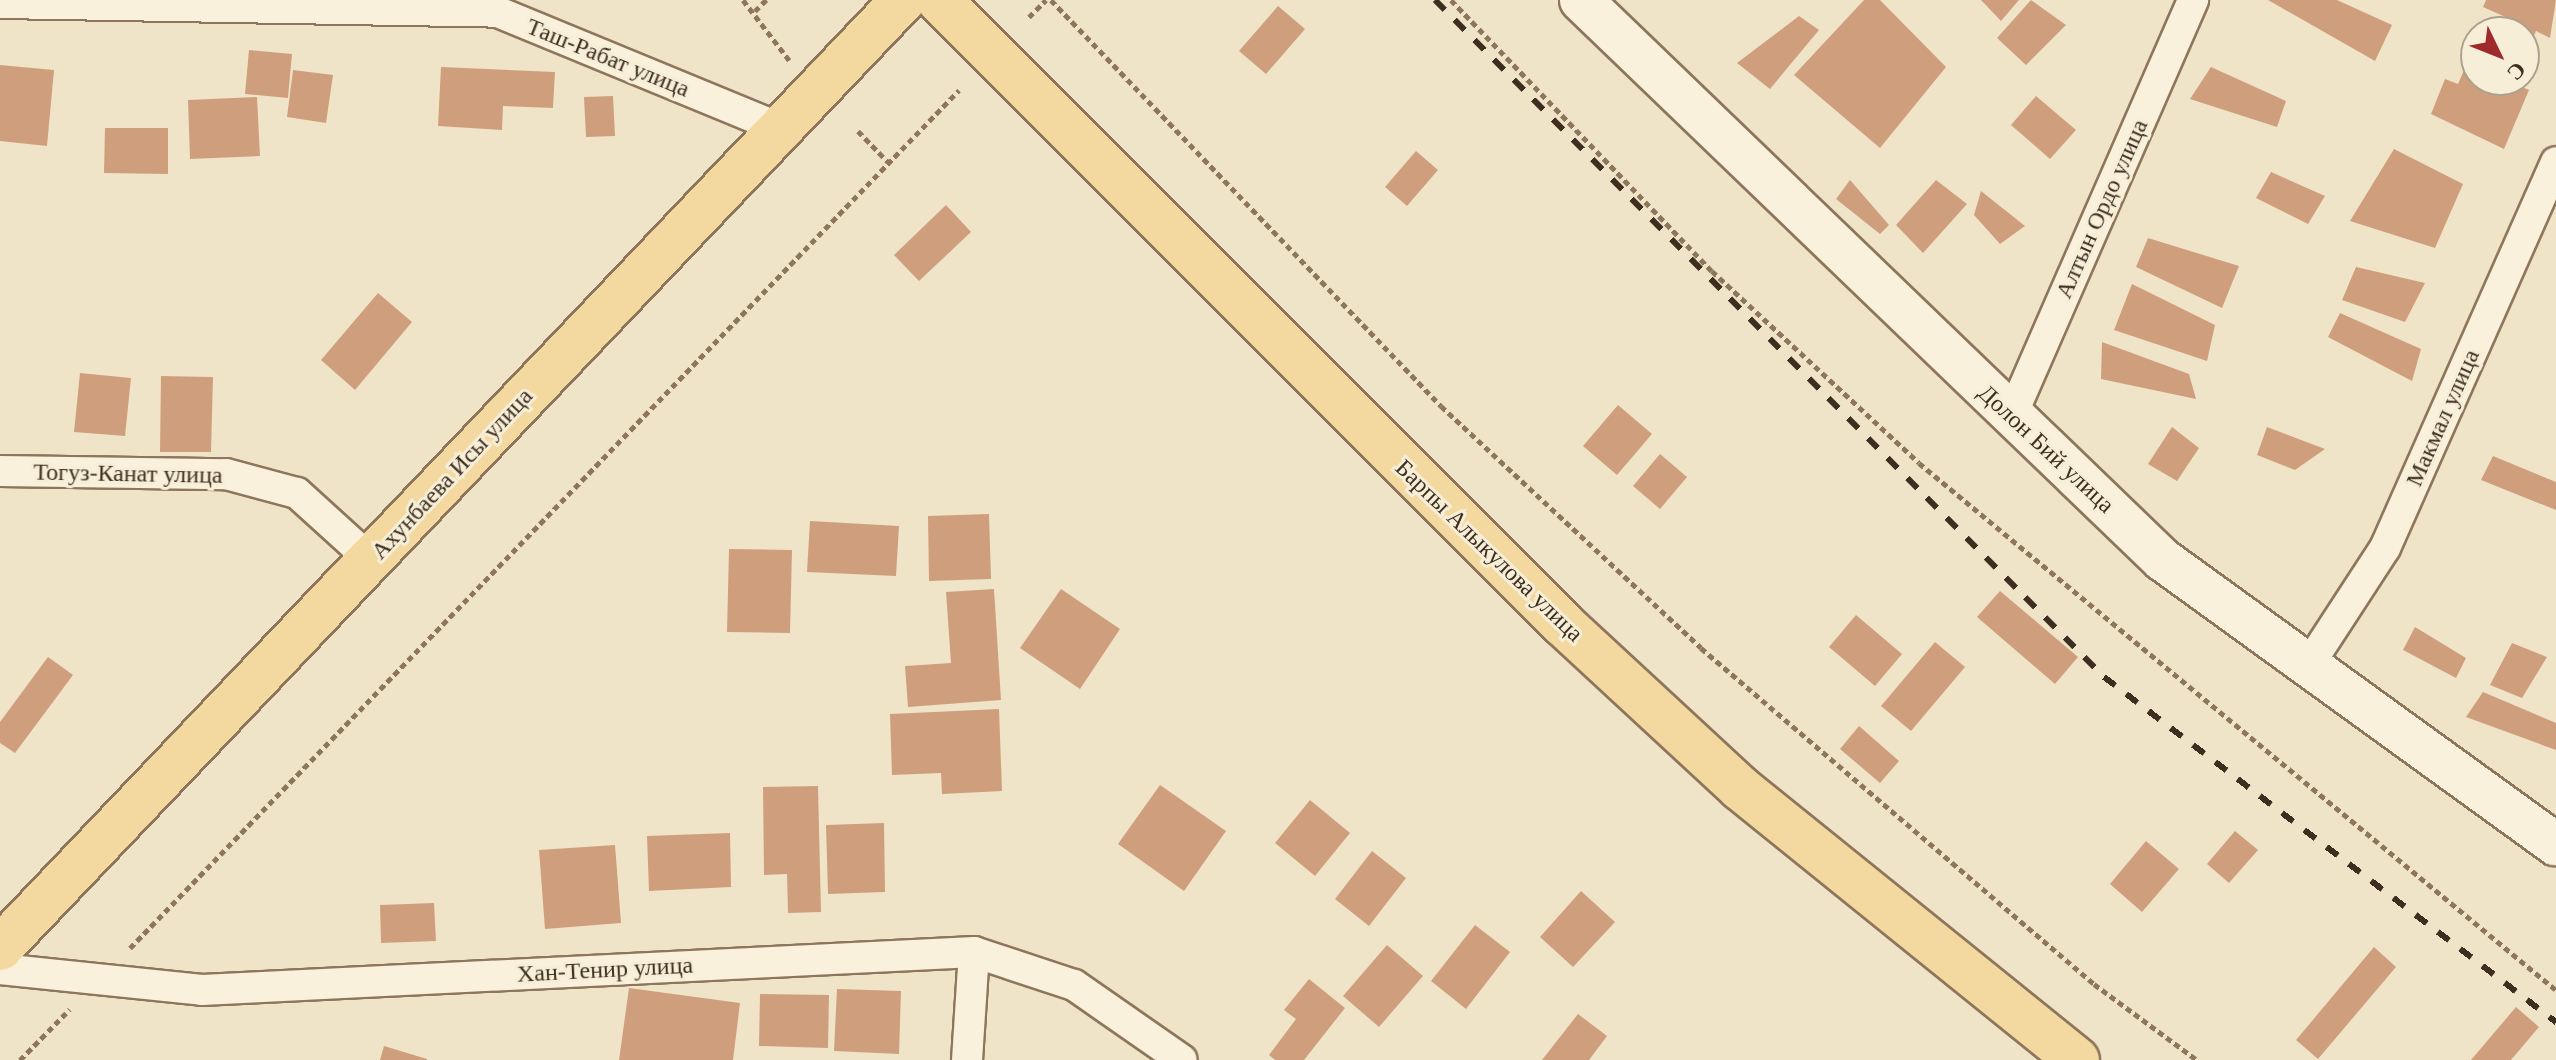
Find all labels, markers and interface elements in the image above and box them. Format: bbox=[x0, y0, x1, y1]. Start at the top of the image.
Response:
street label: Таш-Рабат улица bbox=[522, 12, 694, 104]
north arrow bbox=[2460, 16, 2540, 96]
text: С bbox=[2502, 57, 2531, 86]
street label: Алтын Ордо улица bbox=[2050, 115, 2154, 303]
street label: Макмал улица bbox=[2400, 345, 2486, 491]
street label: Долон Бий улица bbox=[1972, 379, 2120, 519]
street label: Ахунбаева Исы улица bbox=[365, 382, 539, 566]
street label: Барпы Алыкулова улица bbox=[1389, 454, 1589, 648]
street label: Тогуз-Канат улица bbox=[33, 458, 223, 490]
street label: Хан-Тенир улица bbox=[516, 951, 694, 989]

